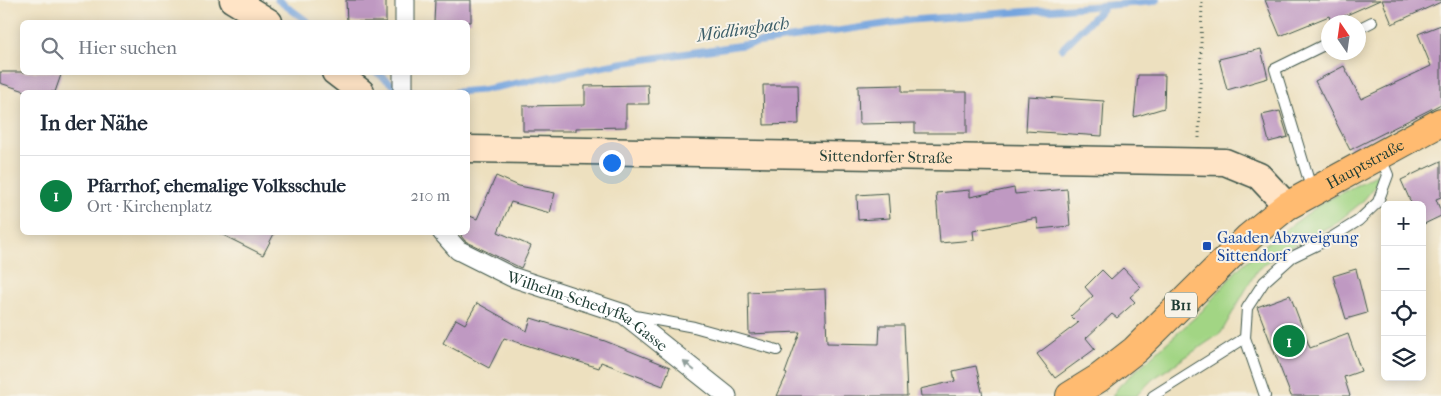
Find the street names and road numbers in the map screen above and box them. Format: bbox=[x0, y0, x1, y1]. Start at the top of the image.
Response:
street label: Hauptstraße bbox=[1323, 135, 1407, 193]
street label: Sittendorfer Straße bbox=[819, 146, 953, 167]
street label: Wilhelm-Schedyfka-Gasse bbox=[504, 267, 672, 355]
road number: B11 bbox=[1165, 292, 1197, 318]

